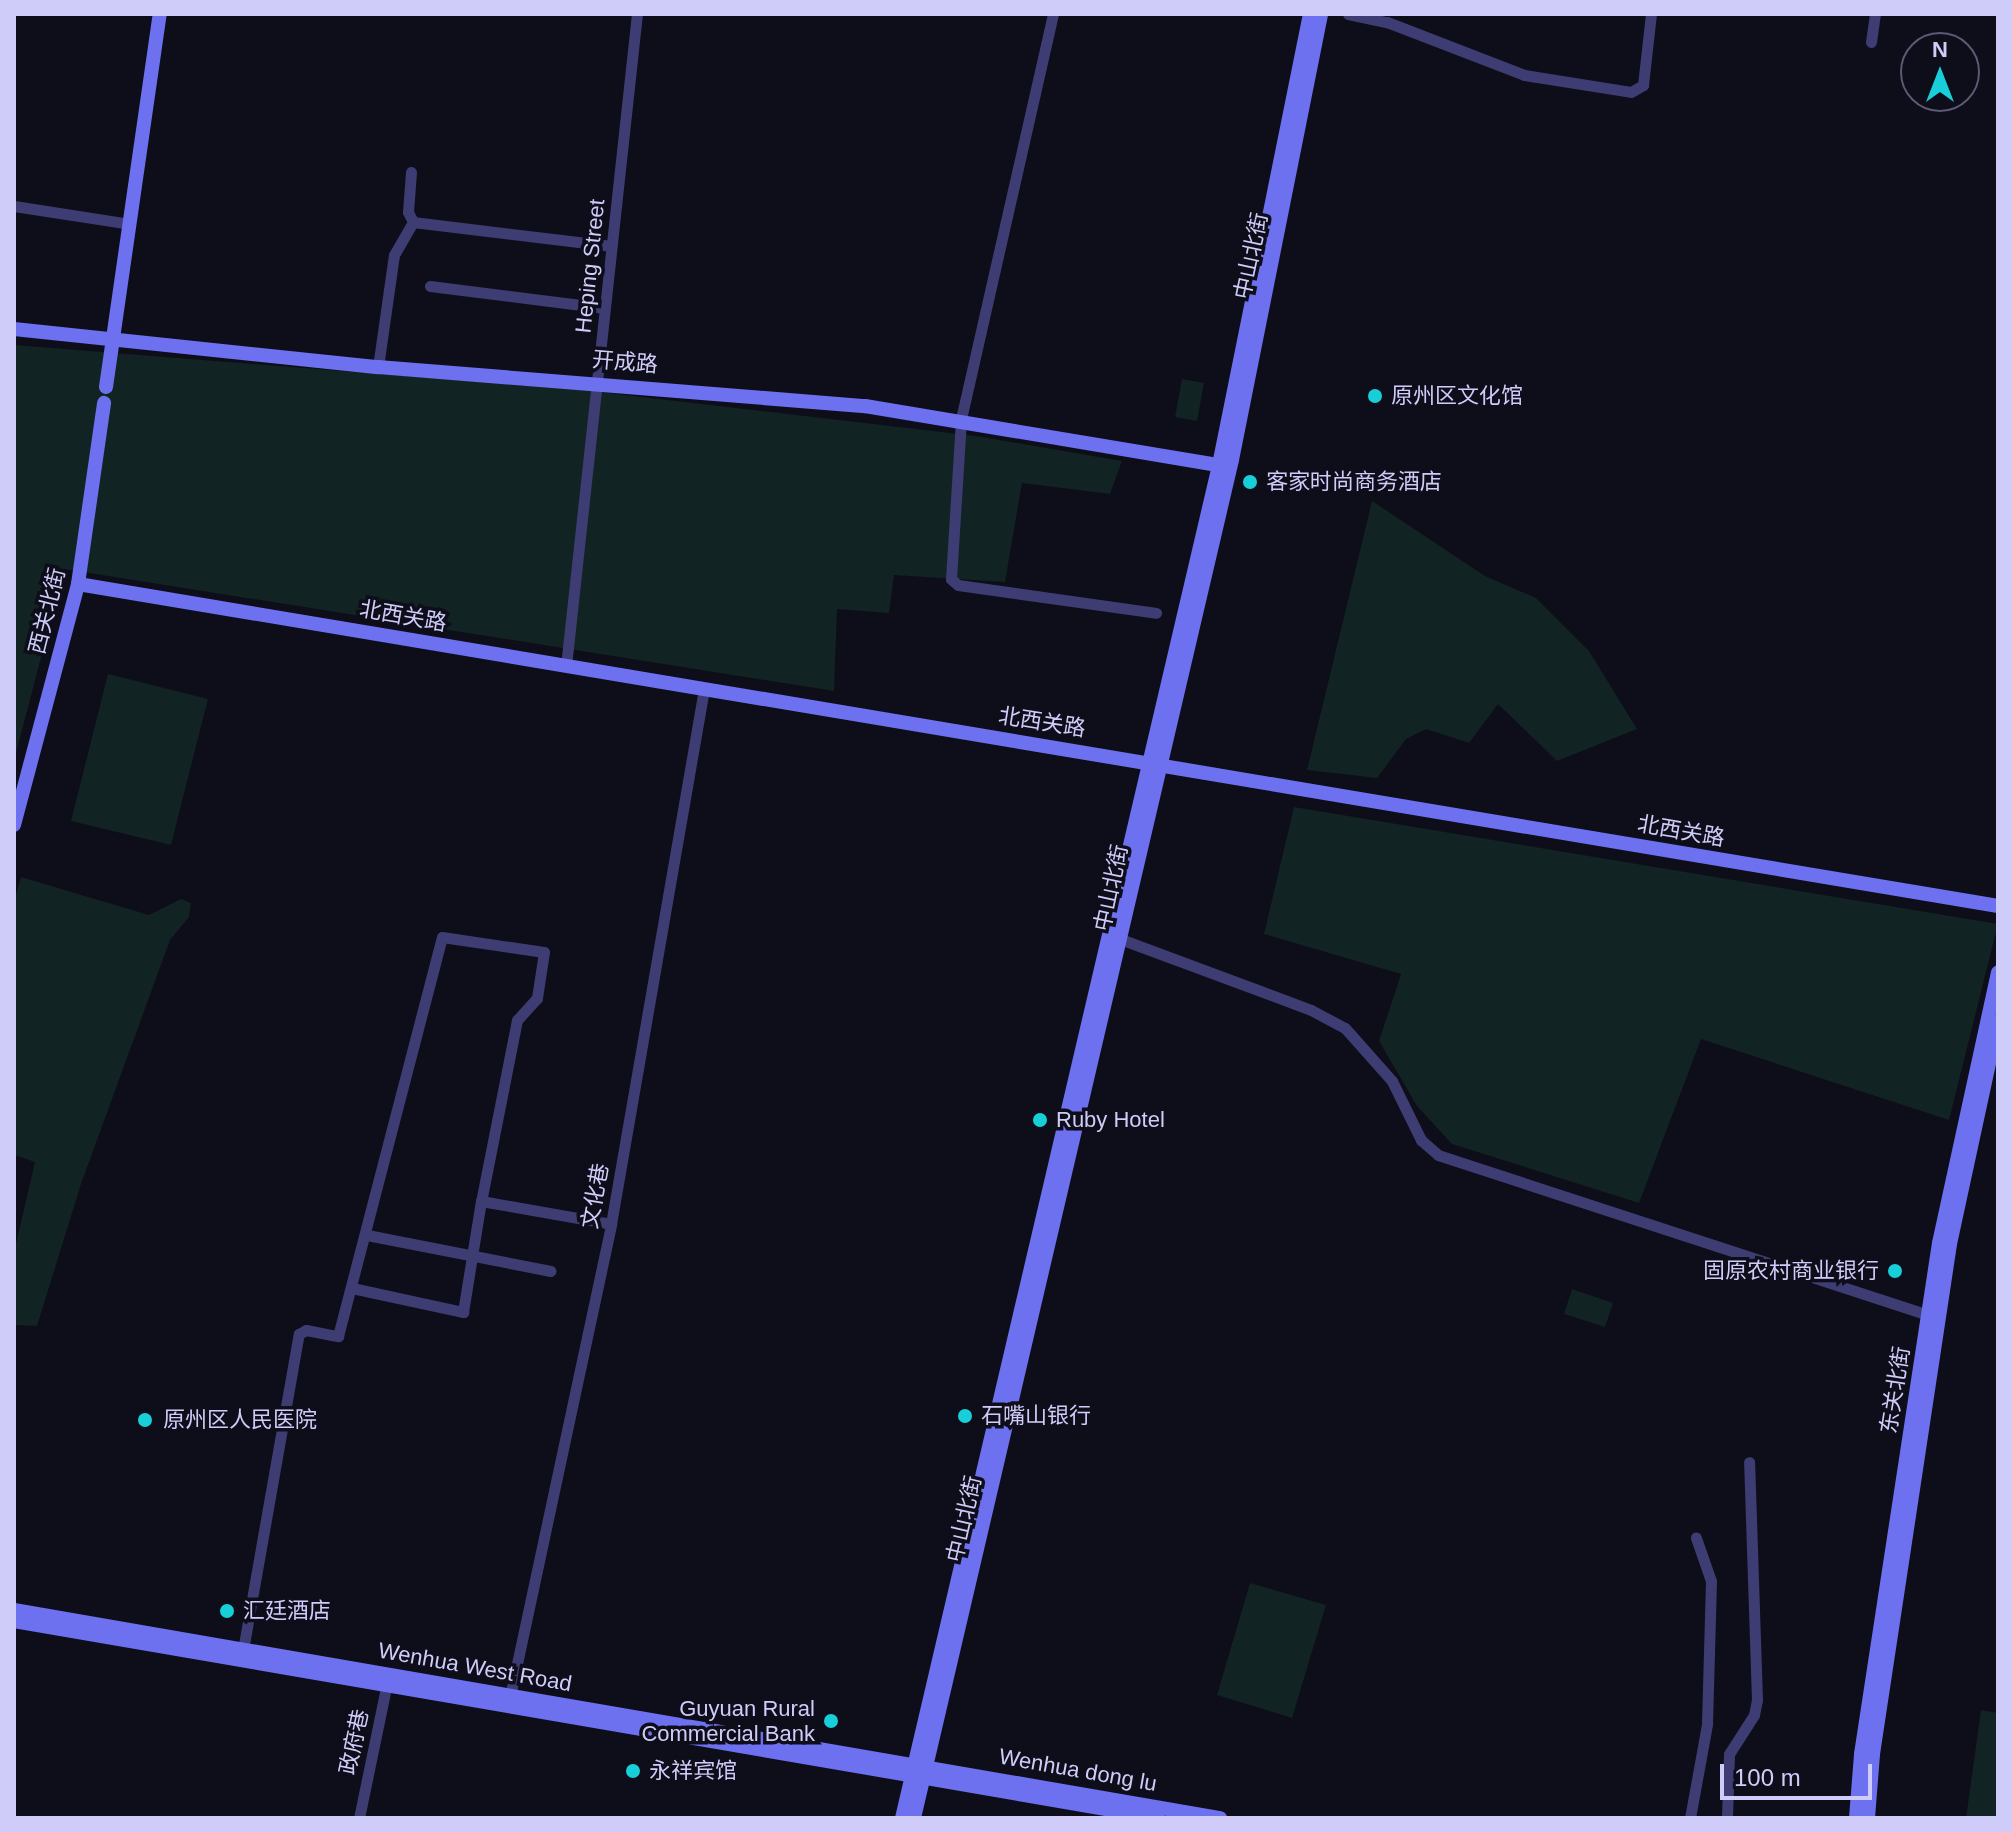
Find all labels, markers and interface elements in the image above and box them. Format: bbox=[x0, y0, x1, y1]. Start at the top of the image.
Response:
north arrow bbox=[1900, 32, 1980, 112]
text: N bbox=[1932, 37, 1948, 62]
street label: Heping Street bbox=[570, 198, 610, 334]
street label: 中山北街 bbox=[1229, 210, 1273, 302]
street label: 开成路 bbox=[591, 346, 659, 378]
place label: 原州区文化馆 bbox=[1391, 383, 1523, 409]
marker: 原州区文化馆 bbox=[1366, 387, 1384, 405]
place label: 客家时尚商务酒店 bbox=[1266, 469, 1442, 495]
marker: 客家时尚商务酒店 bbox=[1241, 473, 1259, 491]
street label: 西关北街 bbox=[24, 565, 70, 657]
street label: 北西关路 bbox=[357, 595, 449, 637]
street label: 北西关路 bbox=[996, 702, 1088, 742]
street label: 北西关路 bbox=[1635, 810, 1727, 852]
street label: 中山北街 bbox=[1089, 842, 1133, 934]
place label: Ruby Hotel bbox=[1056, 1107, 1165, 1133]
marker: Ruby Hotel bbox=[1031, 1111, 1049, 1129]
street label: 文化巷 bbox=[576, 1161, 614, 1231]
place label: 固原农村商业银行 bbox=[1703, 1258, 1879, 1284]
marker: 固原农村商业银行 bbox=[1886, 1262, 1904, 1280]
street label: 东关北街 bbox=[1875, 1344, 1915, 1436]
place label: 石嘴山银行 bbox=[981, 1403, 1091, 1429]
place label: 原州区人民医院 bbox=[163, 1407, 317, 1433]
marker: 石嘴山银行 bbox=[956, 1407, 974, 1425]
marker: 原州区人民医院 bbox=[134, 1409, 156, 1431]
street label: 中山北街 bbox=[941, 1473, 987, 1565]
place label: 汇廷酒店 bbox=[243, 1598, 331, 1624]
marker: 汇廷酒店 bbox=[218, 1602, 236, 1620]
street label: Wenhua West Road bbox=[376, 1637, 574, 1697]
place label: Guyuan Rural Commercial Bank bbox=[641, 1695, 815, 1746]
street label: 政府巷 bbox=[334, 1707, 374, 1777]
marker: Guyuan Rural Commercial Bank bbox=[822, 1712, 840, 1730]
street label: Wenhua dong lu bbox=[997, 1743, 1159, 1797]
scale bar bbox=[1724, 1748, 1876, 1798]
place label: 永祥宾馆 bbox=[649, 1758, 737, 1784]
marker: 永祥宾馆 bbox=[624, 1762, 642, 1780]
text: 100 m bbox=[1734, 1764, 1801, 1791]

